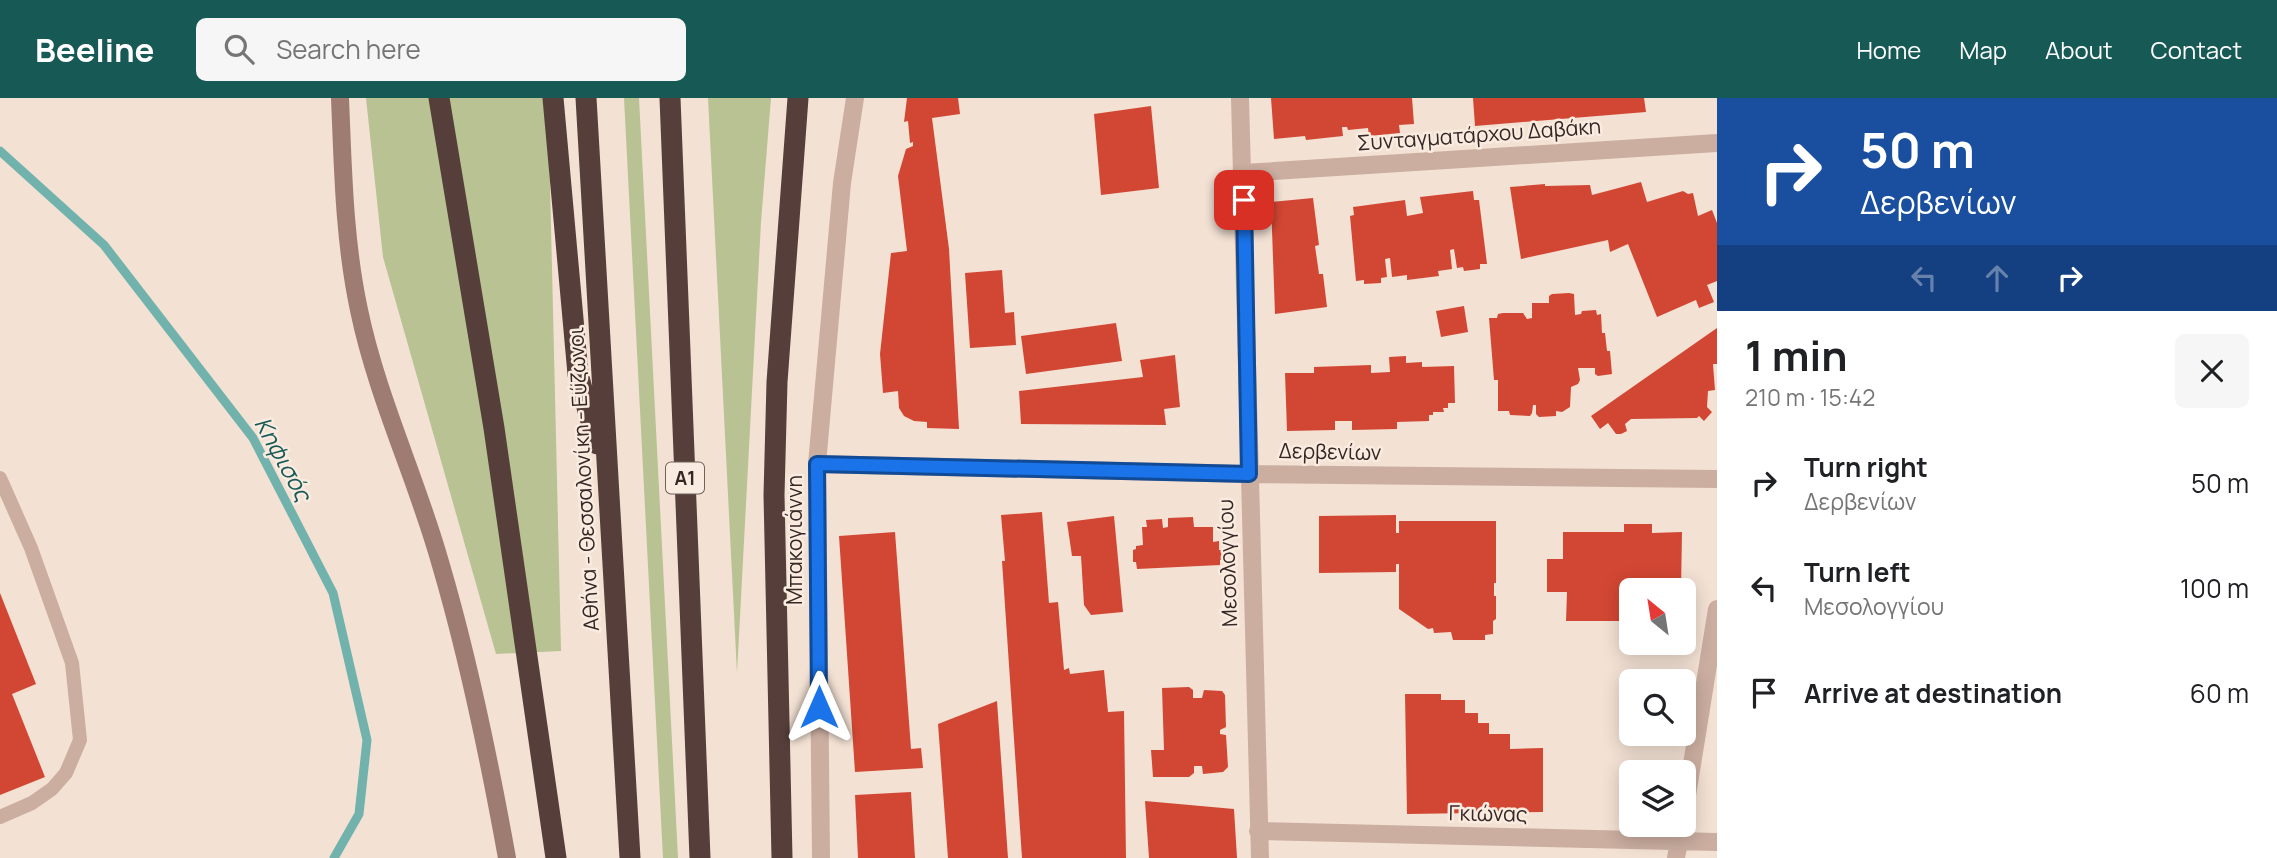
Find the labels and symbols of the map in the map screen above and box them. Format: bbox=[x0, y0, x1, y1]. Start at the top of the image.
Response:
street label: Συνταγματάρχου Δαβάκη bbox=[1356, 112, 1602, 157]
pin bbox=[1214, 170, 1274, 230]
street label: Αθήνα - Θεσσαλονίκη - Εύζωνοι bbox=[561, 326, 605, 632]
water label: Κηφισός bbox=[248, 411, 321, 508]
street label: Δερβενίων bbox=[1278, 436, 1382, 466]
road number: Α1 bbox=[666, 462, 704, 494]
street label: Μπακογιάννη bbox=[780, 475, 808, 605]
street label: Μεσολογγίου bbox=[1211, 499, 1243, 627]
north arrow bbox=[1619, 578, 1696, 654]
position arrow bbox=[782, 670, 856, 744]
street label: Γκιώνας bbox=[1448, 798, 1528, 828]

